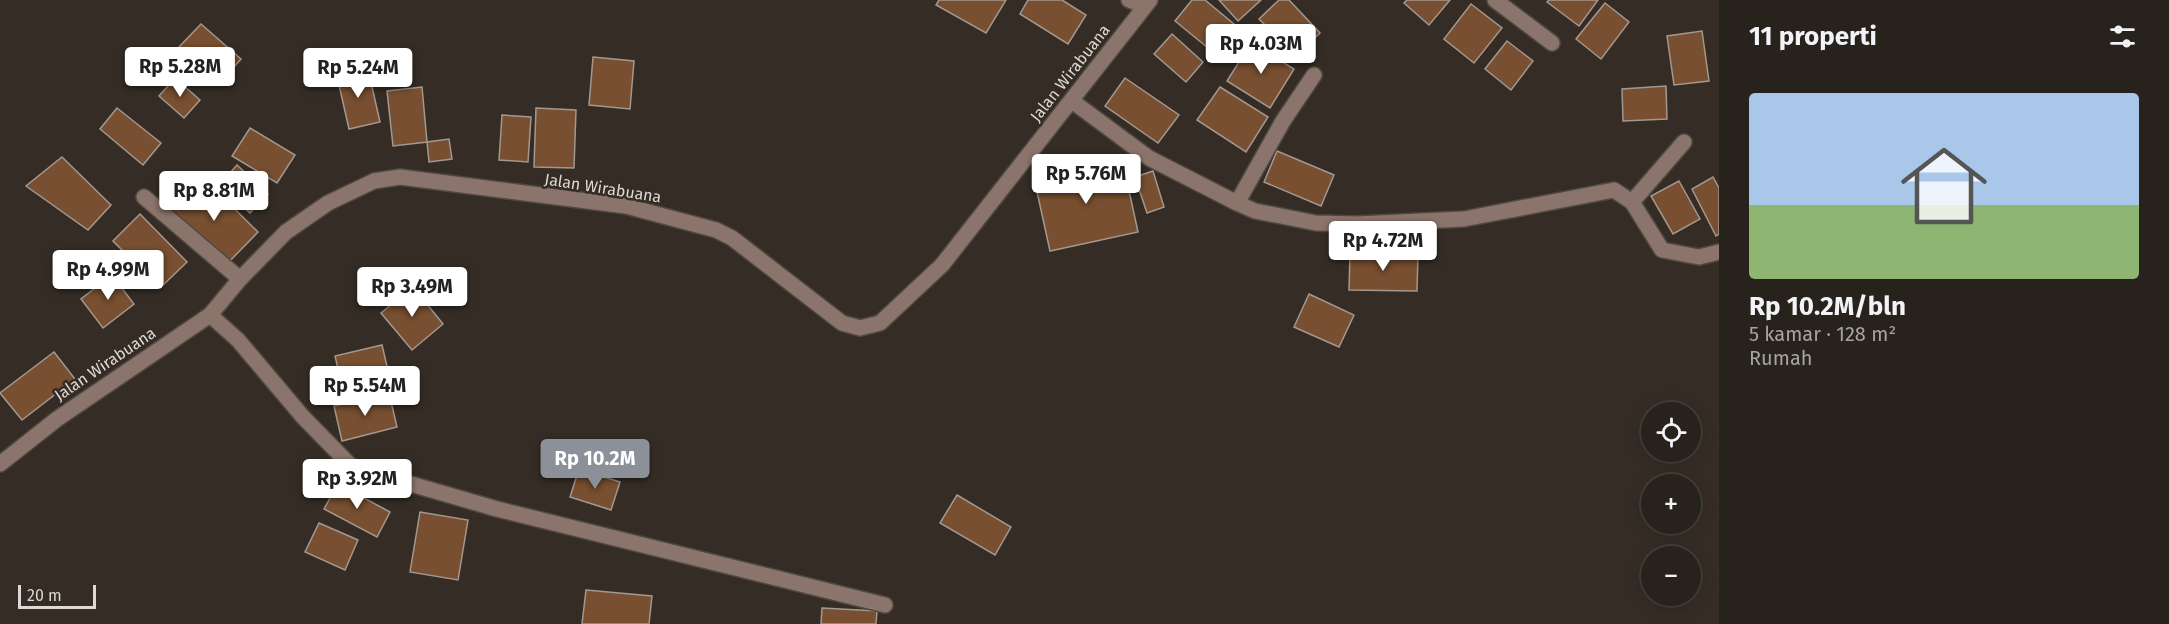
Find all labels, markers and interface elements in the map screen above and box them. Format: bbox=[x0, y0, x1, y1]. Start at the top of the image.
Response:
icon: filters bbox=[2106, 20, 2139, 53]
street label: Jalan Wirabuana bbox=[1026, 21, 1114, 125]
text: 11 properti bbox=[1749, 21, 1877, 52]
pin: Rp 4.03M bbox=[1199, 24, 1323, 75]
text: Rp 4.03M bbox=[1220, 31, 1302, 55]
pin: Rp 5.28M bbox=[118, 47, 242, 98]
pin: Rp 5.24M bbox=[296, 48, 420, 99]
text: Rp 5.28M bbox=[139, 54, 221, 78]
text: Rp 5.24M bbox=[317, 55, 399, 79]
icon: home bbox=[1890, 132, 1998, 240]
pin: Rp 5.76M bbox=[1024, 154, 1148, 205]
text: Rp 5.76M bbox=[1046, 161, 1126, 185]
street label: Jalan Wirabuana bbox=[543, 169, 663, 207]
pin: Rp 8.81M bbox=[152, 171, 276, 222]
text: Rp 8.81M bbox=[173, 178, 255, 202]
pin: Rp 4.72M bbox=[1321, 221, 1445, 272]
text: Rp 4.72M bbox=[1343, 228, 1423, 252]
pin: Rp 4.99M bbox=[46, 250, 170, 301]
text: Rp 4.99M bbox=[67, 257, 149, 281]
pin: Rp 3.49M bbox=[350, 267, 474, 318]
text: Rp 3.49M bbox=[371, 274, 453, 298]
text: Rp 10.2M/bln bbox=[1749, 291, 1906, 322]
text: 5 kamar · 128 m² bbox=[1749, 322, 1896, 346]
street label: Jalan Wirabuana bbox=[51, 323, 159, 405]
text: Rumah bbox=[1749, 346, 1812, 370]
pin: Rp 5.54M bbox=[303, 366, 427, 417]
text: Rp 5.54M bbox=[324, 373, 406, 397]
map controls bbox=[1641, 402, 1701, 606]
button: locate bbox=[1641, 402, 1701, 462]
pin: Rp 10.2M bbox=[533, 439, 657, 490]
text: Rp 10.2M bbox=[555, 446, 635, 470]
pin: Rp 3.92M bbox=[295, 459, 419, 510]
text: Rp 3.92M bbox=[317, 466, 397, 490]
button: + bbox=[1641, 474, 1701, 534]
button: − bbox=[1641, 546, 1701, 606]
scale bar bbox=[18, 582, 96, 610]
text: 20 m bbox=[27, 586, 62, 605]

